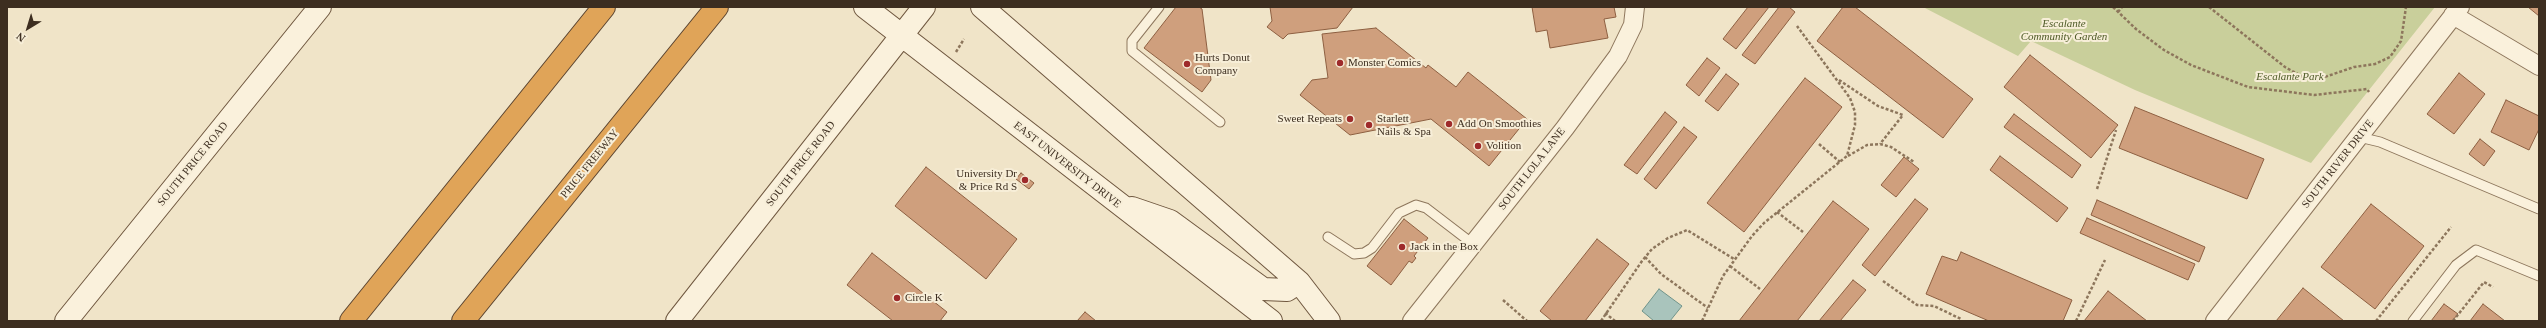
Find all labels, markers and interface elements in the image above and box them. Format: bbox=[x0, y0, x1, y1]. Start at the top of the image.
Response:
north arrow bbox=[8, 8, 48, 48]
park label: Escalante Community Garden bbox=[2021, 17, 2107, 43]
text: N bbox=[14, 30, 27, 45]
place label: Hurts Donut Company bbox=[1195, 51, 1250, 77]
place label: Monster Comics bbox=[1348, 56, 1421, 70]
marker: Monster Comics bbox=[1335, 58, 1345, 68]
marker: Hurts Donut Company bbox=[1182, 59, 1192, 69]
park label: Escalante Park bbox=[2256, 70, 2324, 84]
place label: Sweet Repeats bbox=[1278, 112, 1342, 126]
place label: Starlett Nails & Spa bbox=[1377, 112, 1431, 138]
marker: Sweet Repeats bbox=[1345, 114, 1355, 124]
place label: Add On Smoothies bbox=[1457, 117, 1541, 131]
street label: SOUTH RIVER DRIVE bbox=[2299, 117, 2377, 211]
street label: SOUTH PRICE ROAD bbox=[155, 119, 231, 209]
street label: SOUTH PRICE ROAD bbox=[764, 119, 838, 209]
street label: EAST UNIVERSITY DRIVE bbox=[1011, 119, 1123, 211]
marker: Add On Smoothies bbox=[1444, 119, 1454, 129]
marker: Starlett Nails & Spa bbox=[1364, 120, 1374, 130]
street label: SOUTH LOLA LANE bbox=[1496, 125, 1568, 213]
street label: PRICE FREEWAY bbox=[558, 127, 622, 201]
place label: Volition bbox=[1486, 139, 1521, 153]
marker: Volition bbox=[1473, 141, 1483, 151]
place label: University Dr & Price Rd S bbox=[956, 167, 1017, 193]
marker: University Dr & Price Rd S bbox=[1020, 175, 1030, 185]
place label: Jack in the Box bbox=[1410, 240, 1478, 254]
marker: Jack in the Box bbox=[1397, 242, 1407, 252]
place label: Circle K bbox=[905, 291, 943, 305]
marker: Circle K bbox=[892, 293, 902, 303]

